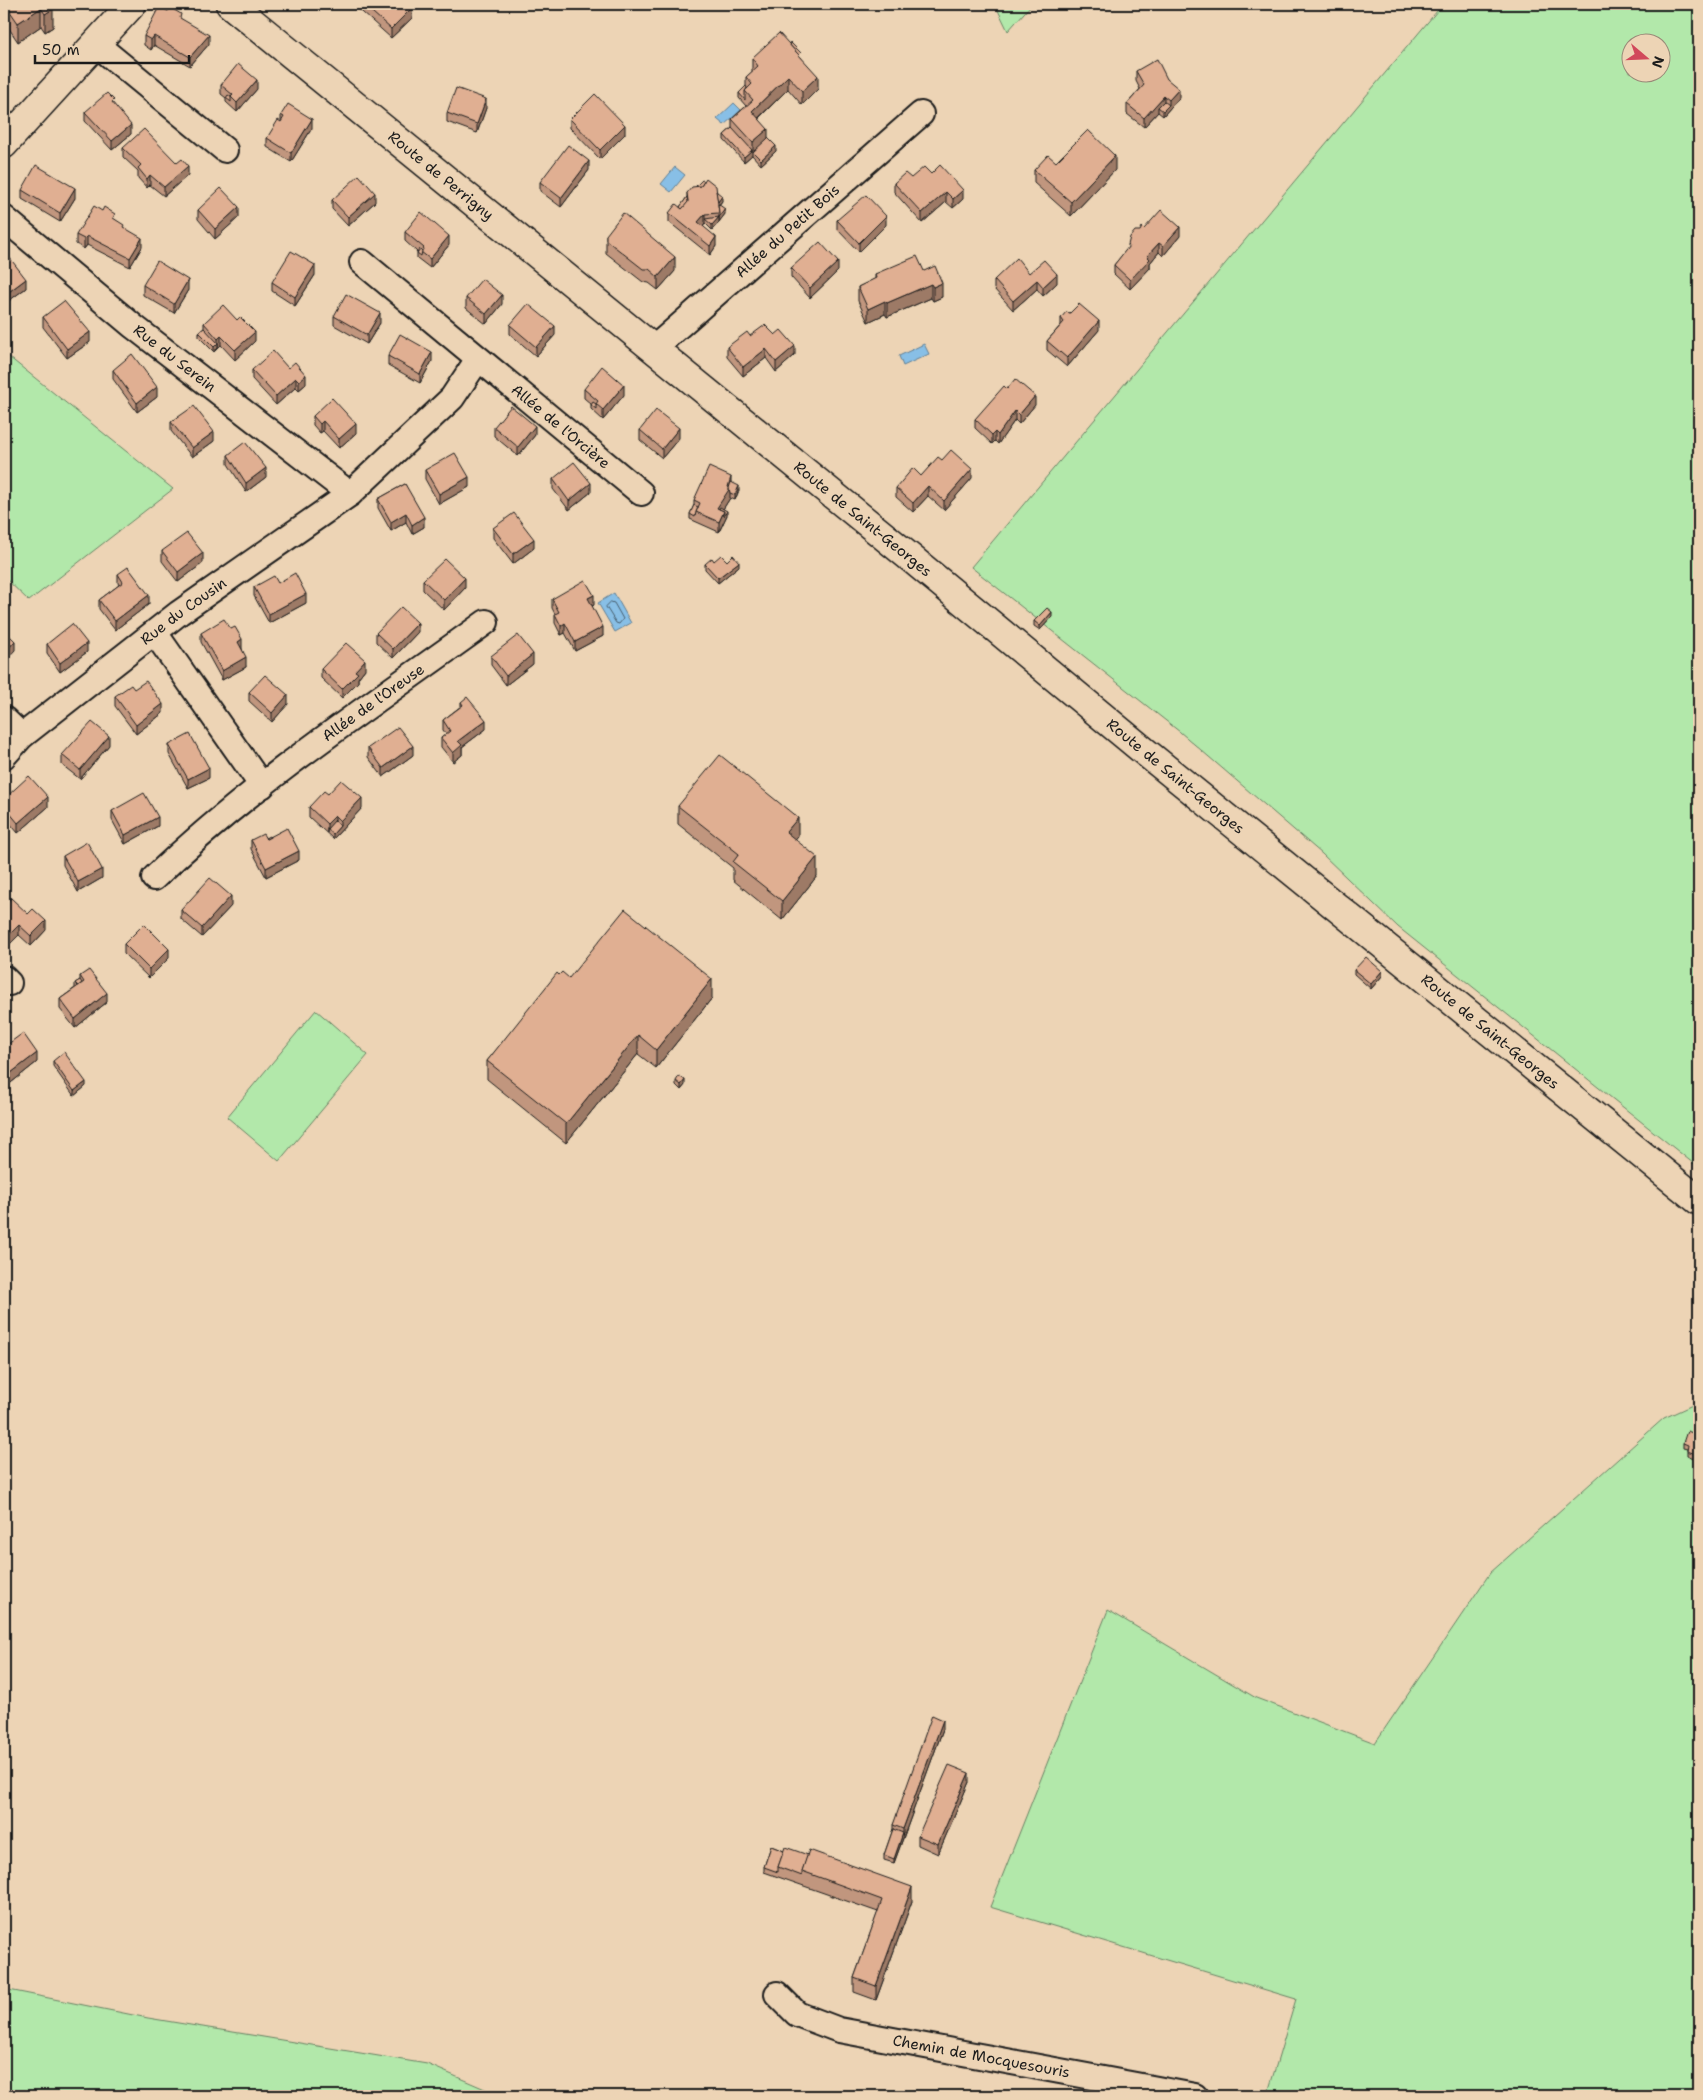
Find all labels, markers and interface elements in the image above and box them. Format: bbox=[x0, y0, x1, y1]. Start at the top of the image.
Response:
scale bar bbox=[35, 32, 189, 64]
north arrow bbox=[1620, 32, 1670, 82]
text: 50 m bbox=[42, 40, 80, 60]
text: N bbox=[1648, 54, 1669, 70]
street label: Route de Perrigny bbox=[384, 127, 498, 225]
street label: Allée du Petit Bois bbox=[731, 180, 844, 282]
street label: Rue du Serein bbox=[129, 320, 220, 397]
street label: Allée de l'Orcière bbox=[507, 380, 614, 473]
street label: Route de Saint-Georges bbox=[790, 457, 936, 581]
street label: Rue du Cousin bbox=[136, 573, 230, 649]
street label: Allée de l'Oreuse bbox=[318, 659, 428, 746]
street label: Route de Saint-Georges bbox=[1102, 714, 1249, 839]
street label: Route de Saint-Georges bbox=[1417, 970, 1563, 1094]
street label: Chemin de Mocquesouris bbox=[891, 2030, 1072, 2083]

